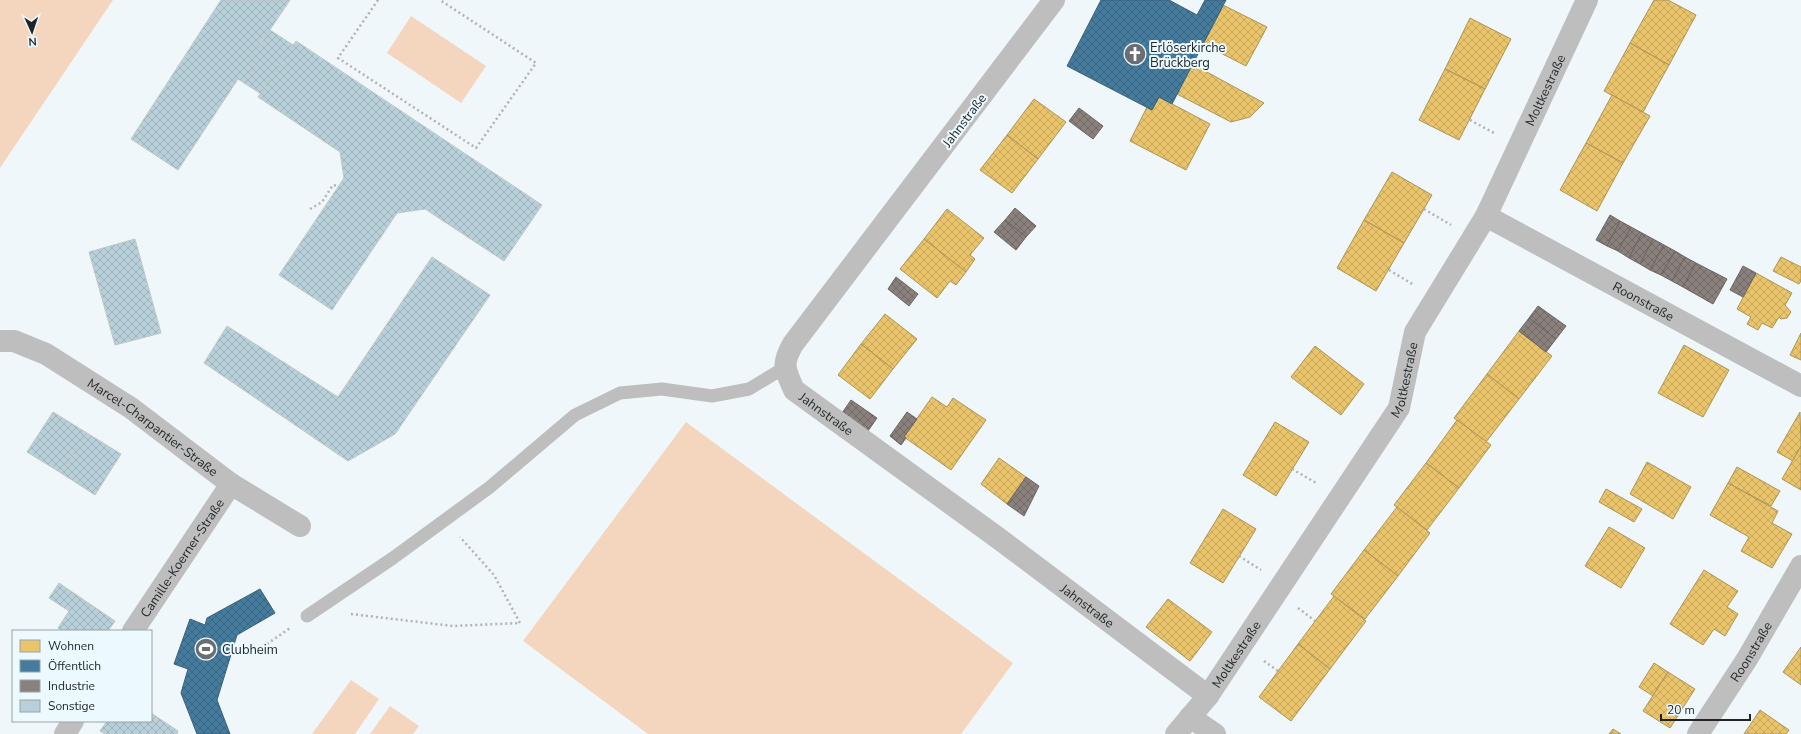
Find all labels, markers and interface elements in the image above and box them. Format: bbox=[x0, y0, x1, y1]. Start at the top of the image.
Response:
north arrow bbox=[12, 12, 52, 52]
text: N bbox=[28, 34, 37, 49]
place label: Erlöserkirche Brückberg bbox=[1150, 39, 1226, 72]
church icon: Erlöserkirche Brückberg bbox=[1122, 41, 1148, 67]
street label: Moltkestraße bbox=[1521, 52, 1570, 129]
street label: Jahnstraße bbox=[938, 90, 991, 152]
street label: Roonstraße bbox=[1609, 278, 1677, 326]
street label: Moltkestraße bbox=[1387, 340, 1423, 422]
street label: Marcel-Charpantier-Straße bbox=[84, 374, 221, 481]
street label: Jahnstraße bbox=[794, 388, 857, 440]
street label: Camille-Koerner-Straße bbox=[136, 495, 229, 621]
street label: Jahnstraße bbox=[1056, 579, 1118, 632]
street label: Moltkestraße bbox=[1208, 617, 1265, 692]
street label: Roonstraße bbox=[1726, 618, 1777, 686]
legend bbox=[12, 630, 152, 722]
sports icon: Clubheim bbox=[193, 636, 219, 662]
text: Wohnen bbox=[48, 638, 94, 654]
place label: Clubheim bbox=[222, 641, 278, 659]
text: Öffentlich bbox=[48, 658, 101, 674]
text: Industrie bbox=[48, 678, 95, 694]
scale bar bbox=[1661, 696, 1750, 722]
text: Sonstige bbox=[48, 698, 95, 714]
text: 20 m bbox=[1667, 702, 1695, 718]

